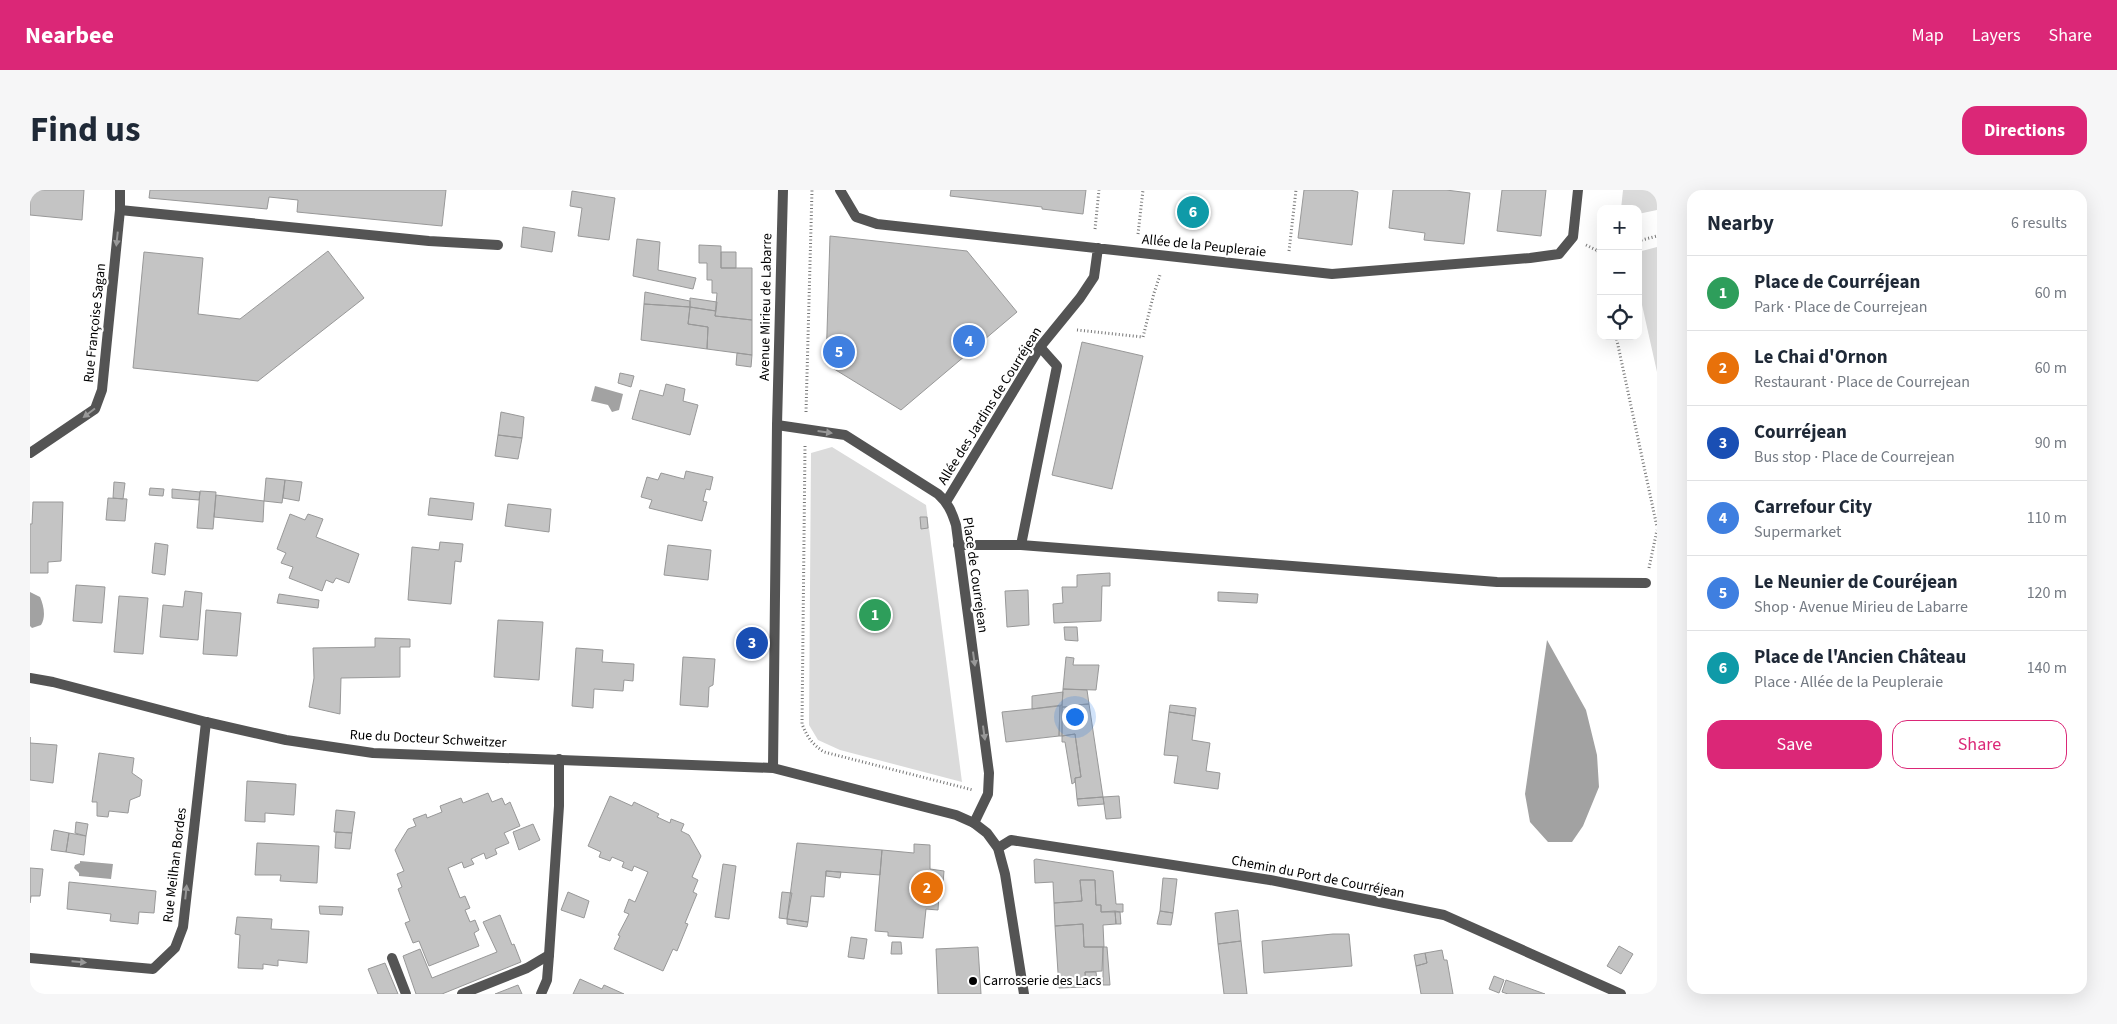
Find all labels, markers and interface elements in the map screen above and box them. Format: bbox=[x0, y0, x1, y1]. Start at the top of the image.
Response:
text: Nearbee bbox=[25, 18, 114, 53]
text: Map bbox=[1912, 23, 1944, 48]
text: Layers bbox=[1972, 23, 2021, 48]
text: Share bbox=[2049, 23, 2092, 48]
text: Find us bbox=[30, 105, 140, 155]
button: Directions bbox=[1962, 106, 2087, 155]
pin: 6 bbox=[1177, 193, 1209, 231]
map controls bbox=[1597, 205, 1642, 340]
button: + bbox=[1597, 205, 1642, 250]
text: Nearby bbox=[1707, 208, 1774, 238]
text: 6 results bbox=[2011, 212, 2067, 234]
street label: Allée de la Peupleraie bbox=[1141, 230, 1267, 262]
one-way arrow bbox=[113, 231, 121, 247]
street label: Avenue Mirieu de Labarre bbox=[755, 233, 777, 381]
button: − bbox=[1597, 250, 1642, 295]
street label: Rue Françoise Sagan bbox=[79, 262, 111, 384]
text: Place de Courréjean bbox=[1754, 269, 1920, 296]
text: 1 bbox=[1719, 282, 1727, 304]
text: 60 m bbox=[2035, 282, 2067, 304]
button: locate bbox=[1597, 295, 1642, 340]
text: Park · Place de Courrejean bbox=[1754, 296, 1927, 318]
pin: 4 bbox=[953, 322, 985, 360]
street label: Allée des Jardins de Courréjean bbox=[933, 323, 1047, 489]
pin: 5 bbox=[823, 333, 855, 371]
text: Le Chai d'Ornon bbox=[1754, 344, 1888, 371]
text: 2 bbox=[1719, 357, 1727, 379]
text: 60 m bbox=[2035, 357, 2067, 379]
text: Restaurant · Place de Courrejean bbox=[1754, 371, 1970, 393]
one-way arrow bbox=[82, 408, 96, 418]
text: Courréjean bbox=[1754, 419, 1847, 446]
one-way arrow bbox=[818, 428, 834, 436]
text: 3 bbox=[1719, 432, 1727, 454]
text: 90 m bbox=[2035, 432, 2067, 454]
text: Bus stop · Place de Courrejean bbox=[1754, 446, 1955, 468]
text: Carrefour City bbox=[1754, 494, 1872, 521]
text: 4 bbox=[1719, 507, 1727, 529]
text: 110 m bbox=[2027, 507, 2067, 529]
street label: Place de Courrejean bbox=[957, 516, 993, 634]
text: Supermarket bbox=[1754, 521, 1841, 543]
text: Le Neunier de Couréjean bbox=[1754, 569, 1958, 596]
text: 5 bbox=[1719, 582, 1727, 604]
text: 120 m bbox=[2027, 582, 2067, 604]
pin: 1 bbox=[859, 596, 891, 634]
text: Shop · Avenue Mirieu de Labarre bbox=[1754, 596, 1968, 618]
pin: 3 bbox=[736, 624, 768, 662]
text: Place de l'Ancien Château bbox=[1754, 644, 1966, 671]
one-way arrow bbox=[970, 652, 978, 668]
text: 6 bbox=[1719, 657, 1727, 679]
text: 140 m bbox=[2027, 657, 2067, 679]
text: Place · Allée de la Peupleraie bbox=[1754, 671, 1943, 693]
your location bbox=[1062, 704, 1088, 730]
button: Save bbox=[1707, 720, 1882, 769]
button: Share bbox=[1892, 720, 2067, 769]
street label: Rue du Docteur Schweitzer bbox=[349, 725, 507, 753]
one-way arrow bbox=[980, 725, 988, 741]
street label: Rue Meilhan Bordes bbox=[158, 806, 192, 924]
street label: Chemin du Port de Courréjean bbox=[1230, 850, 1406, 904]
pin: 2 bbox=[911, 869, 943, 907]
one-way arrow bbox=[182, 884, 190, 900]
one-way arrow bbox=[71, 958, 87, 966]
place label: Carrosserie des Lacs bbox=[983, 971, 1102, 991]
marker: Carrosserie des Lacs bbox=[967, 975, 979, 987]

